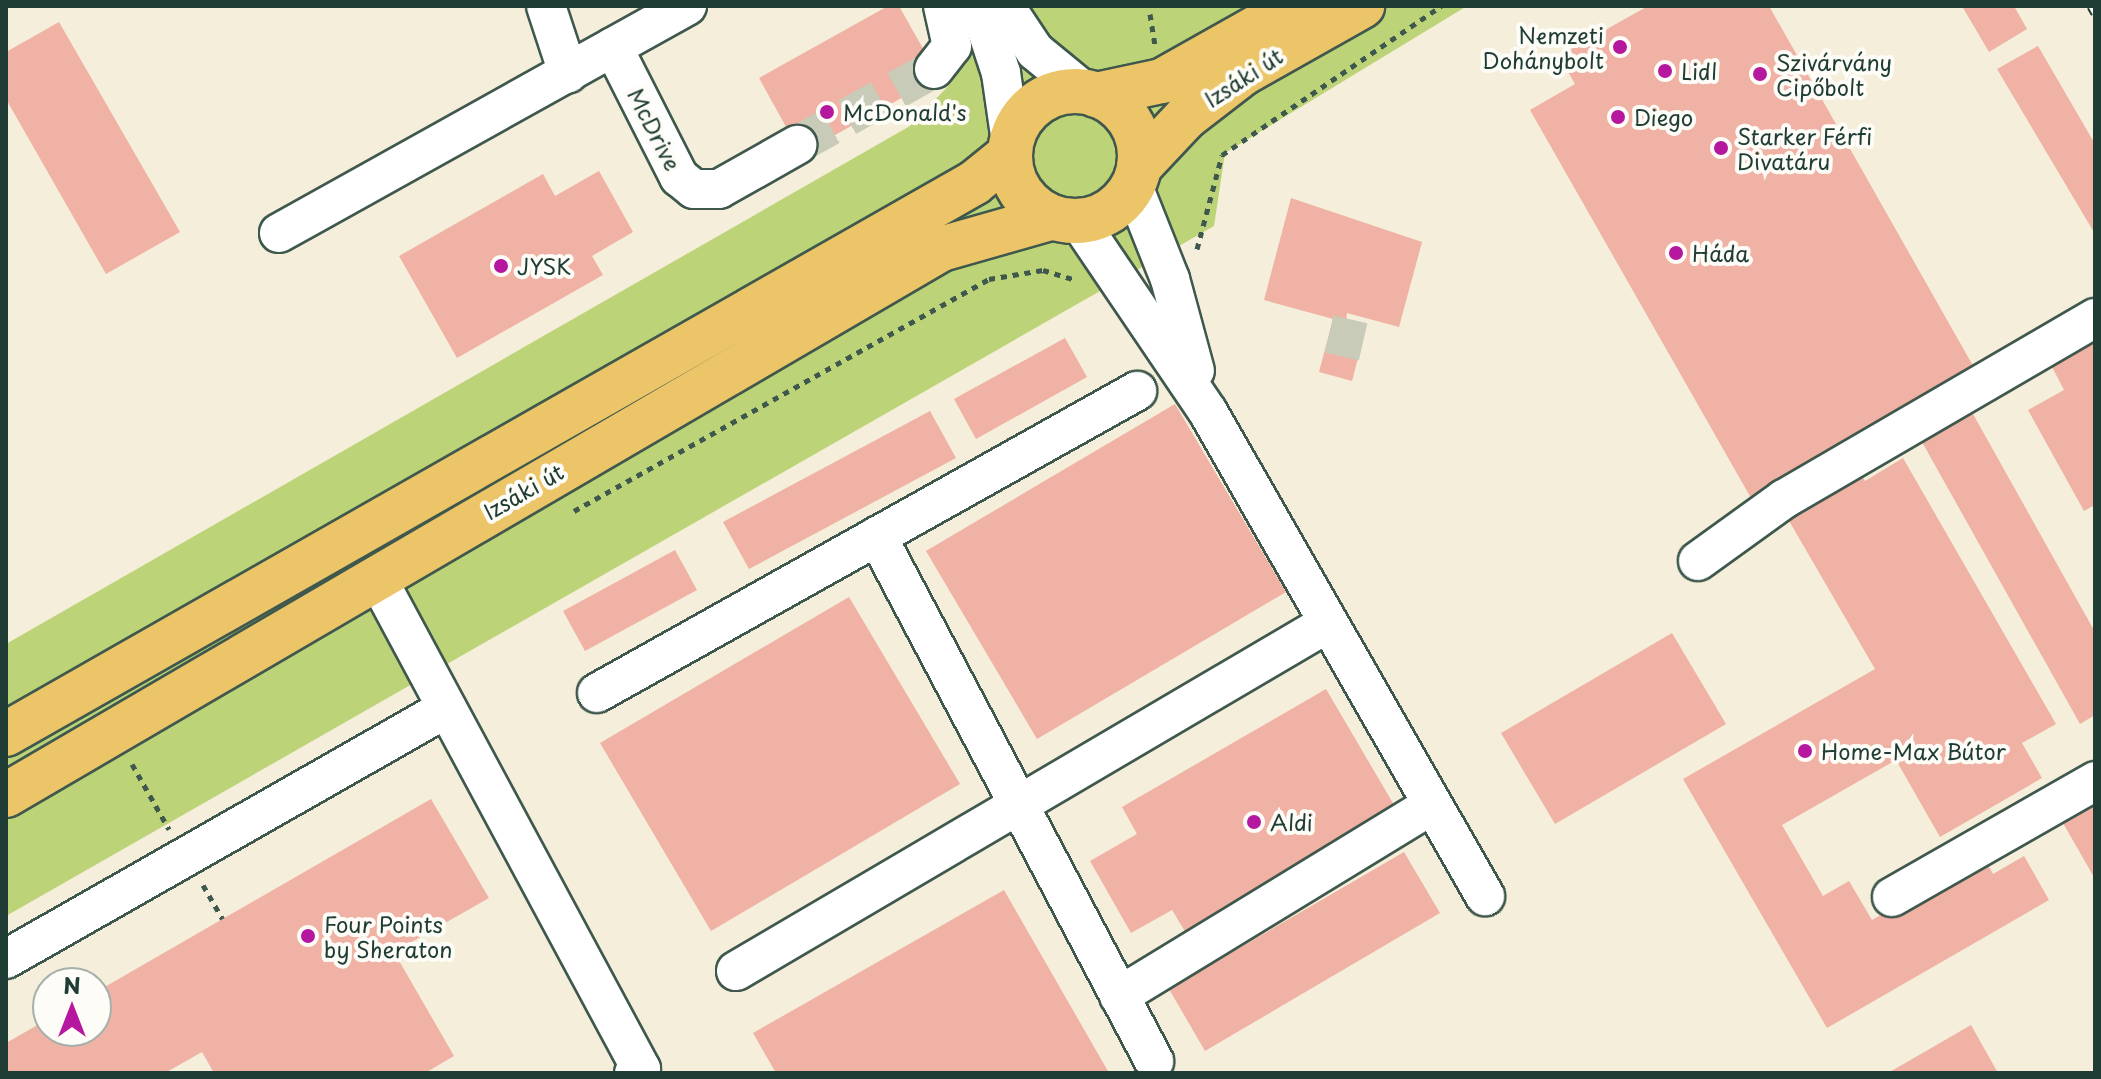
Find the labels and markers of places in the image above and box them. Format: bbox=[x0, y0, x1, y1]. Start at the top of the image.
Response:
place label: Nemzeti Dohánybolt bbox=[1483, 21, 1604, 72]
marker: Nemzeti Dohánybolt bbox=[1611, 38, 1629, 56]
place label: Szivárvány Cipőbolt bbox=[1776, 48, 1892, 100]
place label: Lidl bbox=[1681, 58, 1717, 84]
marker: Lidl bbox=[1656, 62, 1674, 80]
marker: Szivárvány Cipőbolt bbox=[1751, 65, 1769, 83]
place label: McDonald's bbox=[843, 99, 966, 125]
marker: McDonald's bbox=[818, 103, 836, 121]
place label: Diego bbox=[1634, 104, 1693, 130]
marker: Diego bbox=[1609, 108, 1627, 126]
place label: Starker Férfi Divatáru bbox=[1737, 122, 1875, 174]
marker: Starker Férfi Divatáru bbox=[1712, 139, 1730, 157]
place label: Háda bbox=[1692, 240, 1749, 266]
marker: Háda bbox=[1667, 244, 1685, 262]
place label: JYSK bbox=[517, 253, 571, 279]
marker: JYSK bbox=[492, 257, 510, 275]
place label: Home-Max Bútor bbox=[1821, 738, 2005, 764]
marker: Home-Max Bútor bbox=[1796, 742, 1814, 760]
place label: Aldi bbox=[1270, 809, 1313, 835]
marker: Aldi bbox=[1245, 813, 1263, 831]
place label: Four Points by Sheraton bbox=[324, 910, 452, 962]
marker: Four Points by Sheraton bbox=[299, 927, 317, 945]

